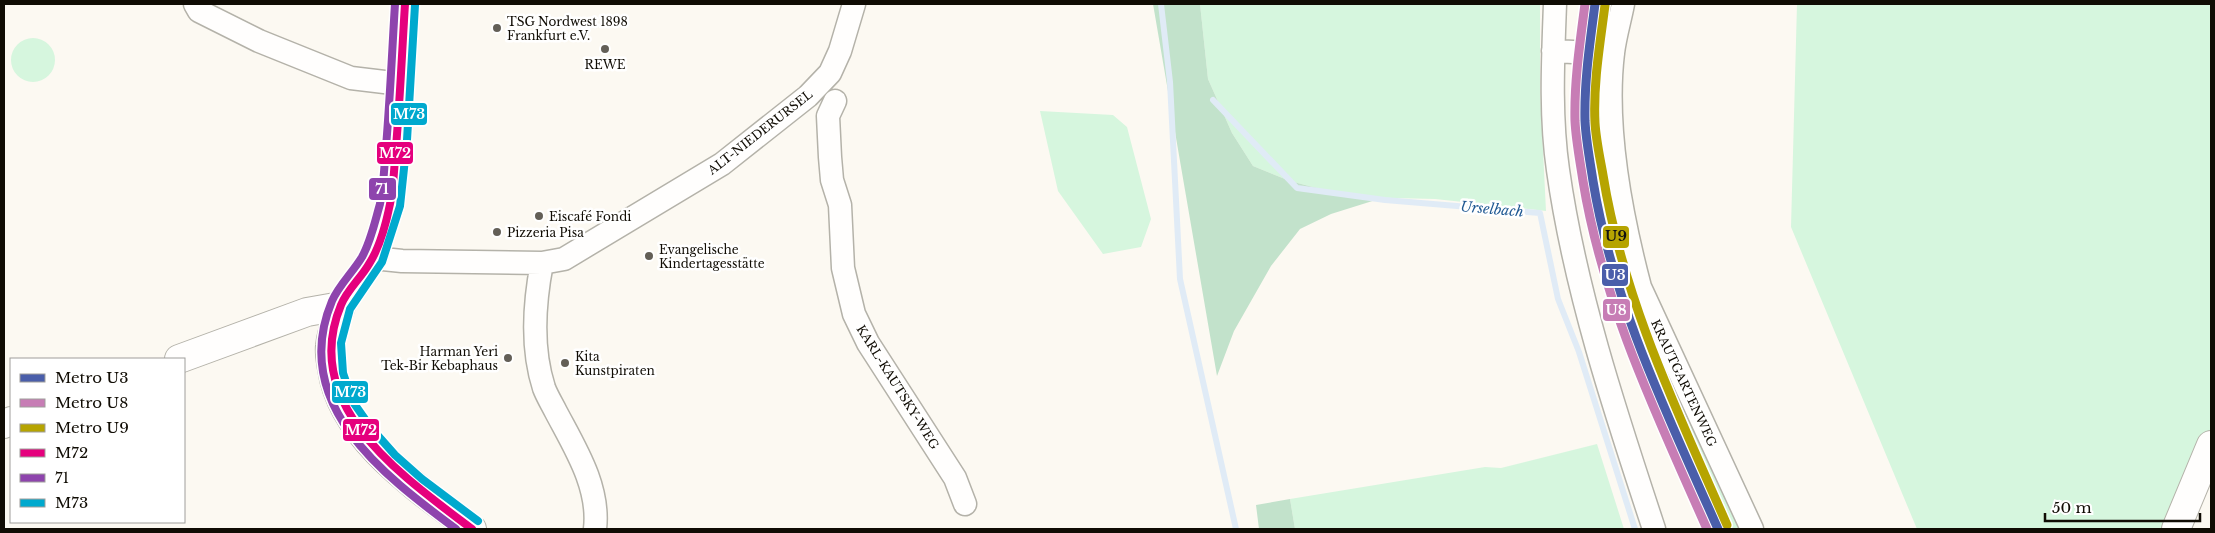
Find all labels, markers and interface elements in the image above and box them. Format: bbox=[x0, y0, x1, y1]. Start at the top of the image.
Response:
place label: TSG Nordwest 1898 Frankfurt e.V. bbox=[507, 14, 628, 43]
marker: TSG Nordwest 1898 Frankfurt e.V. bbox=[491, 22, 503, 34]
marker: REWE bbox=[599, 43, 611, 55]
place label: REWE bbox=[585, 57, 626, 72]
street label: ALT-NIEDERURSEL bbox=[704, 86, 816, 178]
line badge: M73 bbox=[390, 102, 428, 126]
text: M73 bbox=[393, 105, 425, 123]
line badge: M72 bbox=[376, 141, 414, 165]
text: M72 bbox=[379, 144, 411, 162]
line badge: 71 bbox=[368, 177, 397, 201]
text: 71 bbox=[375, 180, 389, 198]
water label: Urselbach bbox=[1460, 197, 1524, 221]
place label: Eiscafé Fondi bbox=[549, 209, 631, 224]
marker: Eiscafé Fondi bbox=[533, 210, 545, 222]
place label: Pizzeria Pisa bbox=[507, 225, 584, 240]
line badge: U9 bbox=[1602, 225, 1630, 249]
marker: Pizzeria Pisa bbox=[491, 226, 503, 238]
text: U9 bbox=[1605, 227, 1627, 245]
place label: Evangelische Kindertagesstätte bbox=[659, 242, 765, 271]
marker: Evangelische Kindertagesstätte bbox=[643, 250, 655, 262]
line badge: U3 bbox=[1601, 263, 1629, 287]
text: U3 bbox=[1604, 266, 1626, 284]
line badge: U8 bbox=[1602, 298, 1631, 322]
text: U8 bbox=[1605, 301, 1627, 319]
street label: KRAUTGARTENWEG bbox=[1648, 317, 1720, 449]
street label: KARL-KAUTSKY-WEG bbox=[854, 322, 943, 452]
place label: Harman Yeri Tek-Bir Kebaphaus bbox=[381, 344, 498, 373]
place label: Kita Kunstpiraten bbox=[575, 349, 655, 378]
marker: Harman Yeri Tek-Bir Kebaphaus bbox=[502, 352, 514, 364]
marker: Kita Kunstpiraten bbox=[559, 357, 571, 369]
legend bbox=[10, 358, 185, 523]
text: Metro U3 bbox=[55, 368, 129, 387]
line badge: M73 bbox=[331, 380, 369, 404]
text: M73 bbox=[334, 383, 366, 401]
text: Metro U8 bbox=[55, 393, 128, 412]
text: Metro U9 bbox=[55, 418, 129, 437]
line badge: M72 bbox=[342, 418, 380, 442]
text: M72 bbox=[345, 421, 377, 439]
text: M72 bbox=[55, 443, 88, 462]
text: 71 bbox=[55, 468, 69, 487]
scale bar bbox=[2045, 490, 2200, 522]
text: M73 bbox=[55, 493, 88, 512]
text: 50 m bbox=[2052, 498, 2092, 517]

